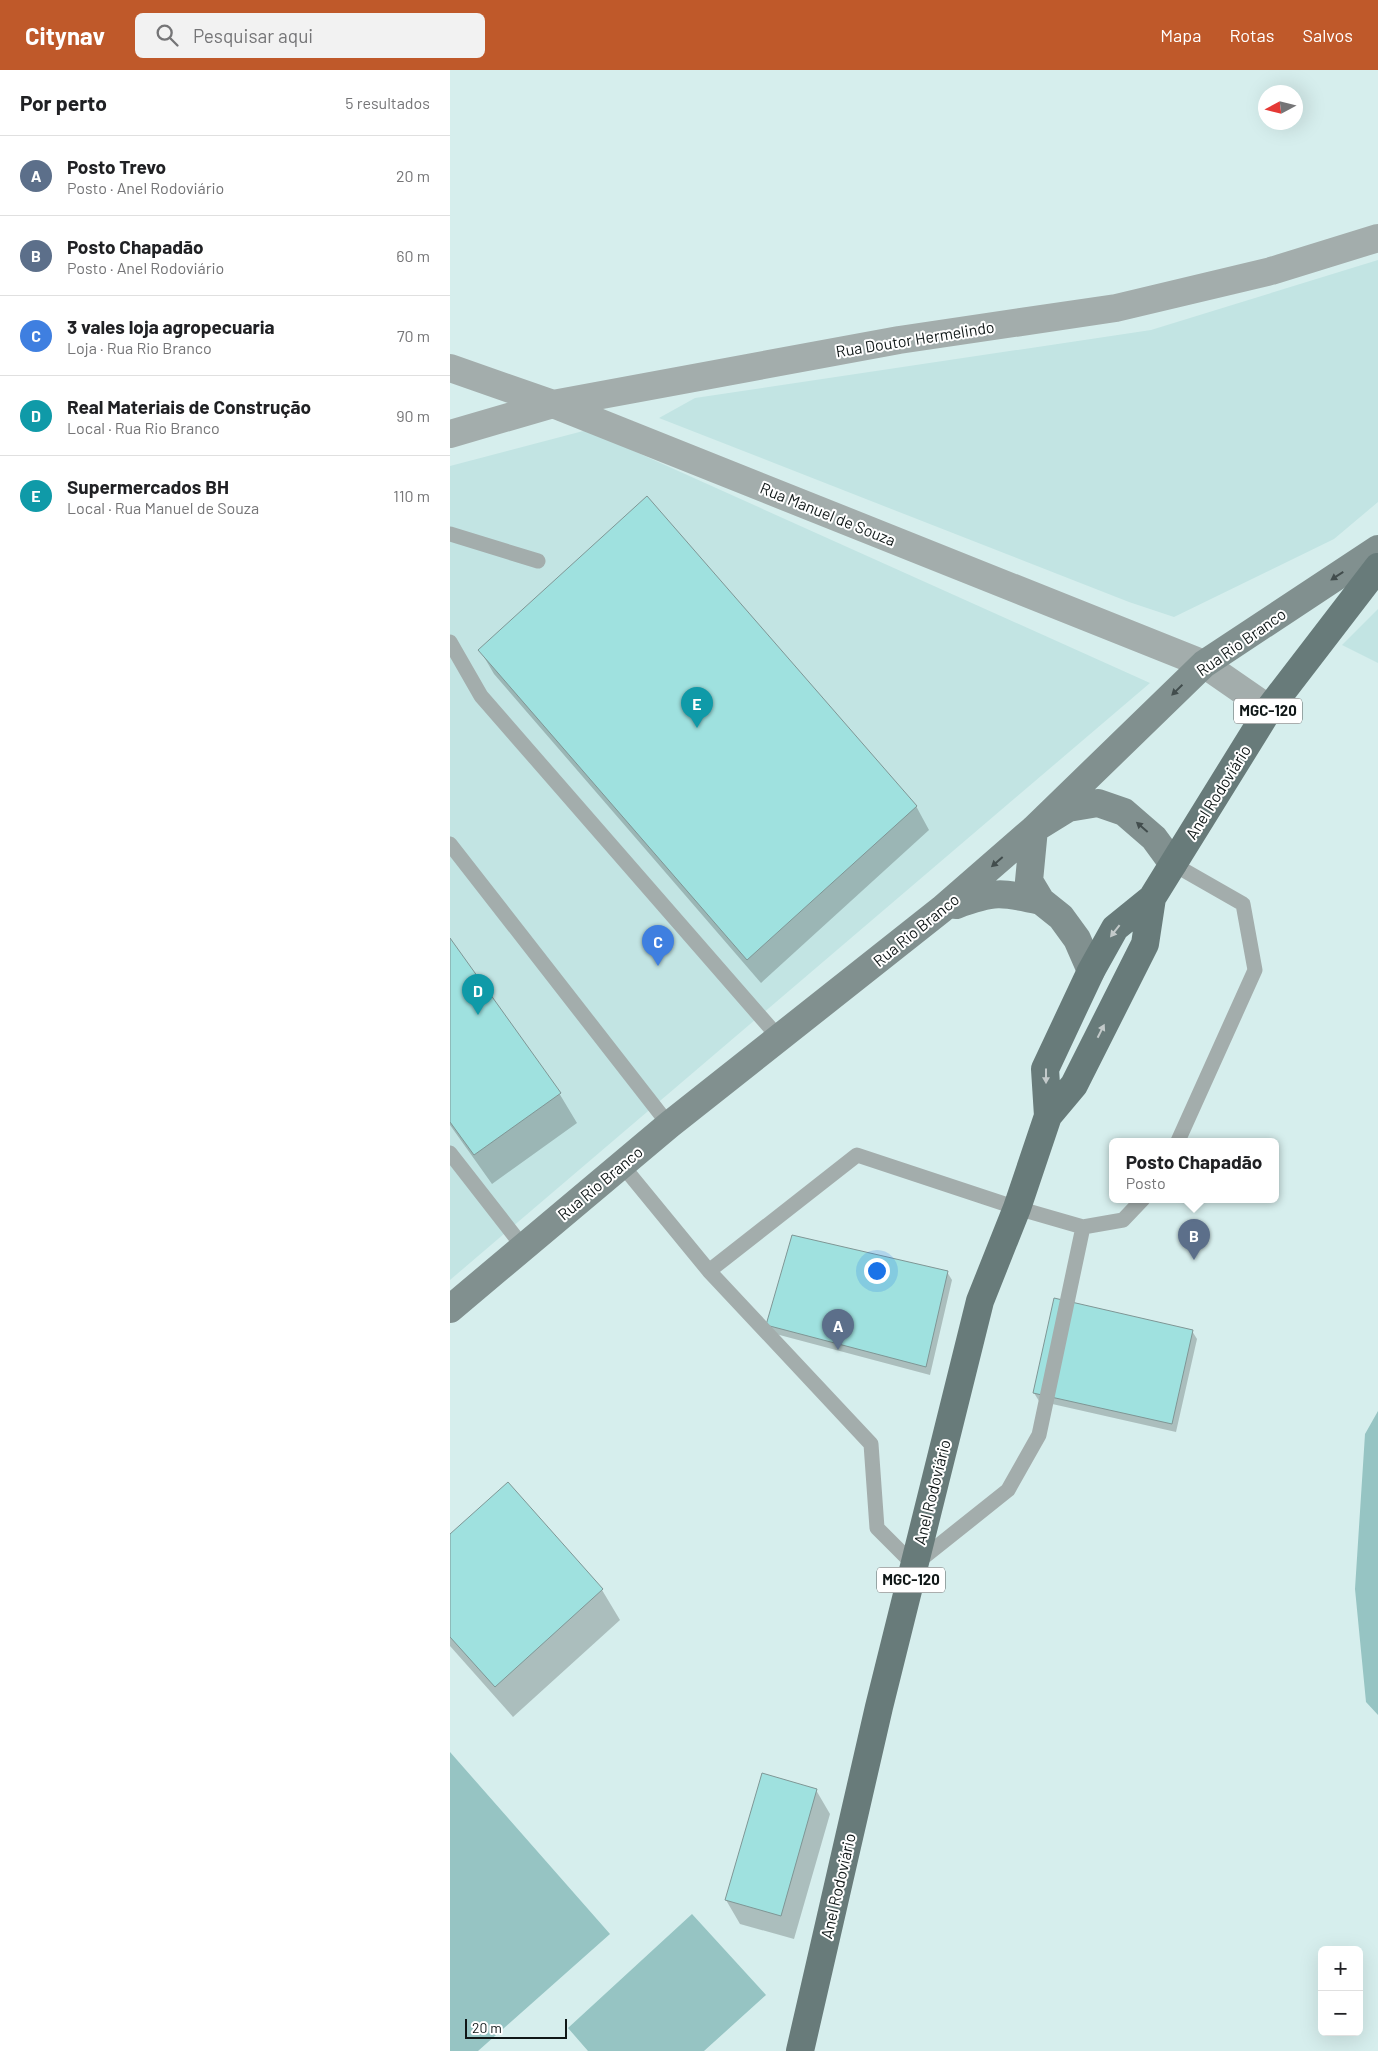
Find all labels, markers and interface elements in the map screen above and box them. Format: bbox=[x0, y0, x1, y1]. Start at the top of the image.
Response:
search box bbox=[135, 13, 485, 58]
text: Citynav bbox=[25, 21, 105, 50]
icon: search bbox=[153, 21, 181, 49]
text: Pesquisar aqui bbox=[193, 24, 313, 47]
text: Mapa bbox=[1160, 24, 1201, 46]
text: Rotas bbox=[1229, 24, 1274, 46]
text: Salvos bbox=[1302, 24, 1353, 46]
north arrow bbox=[1258, 85, 1303, 130]
text: Por perto bbox=[20, 90, 107, 115]
text: 5 resultados bbox=[345, 93, 430, 112]
text: Posto Trevo bbox=[67, 155, 166, 178]
text: A bbox=[31, 166, 41, 185]
text: 20 m bbox=[396, 166, 430, 185]
text: Posto · Anel Rodoviário bbox=[67, 178, 224, 197]
text: Posto Chapadão bbox=[67, 235, 203, 258]
text: B bbox=[31, 246, 41, 265]
text: 60 m bbox=[396, 246, 430, 265]
text: Posto · Anel Rodoviário bbox=[67, 258, 224, 277]
text: 3 vales loja agropecuaria bbox=[67, 315, 275, 338]
street label: Rua Doutor Hermelindo bbox=[834, 317, 996, 360]
text: C bbox=[31, 326, 41, 345]
text: 70 m bbox=[397, 326, 430, 345]
text: Loja · Rua Rio Branco bbox=[67, 338, 212, 357]
text: Real Materiais de Construção bbox=[67, 395, 311, 418]
text: D bbox=[31, 406, 41, 425]
text: 90 m bbox=[396, 406, 430, 425]
text: Local · Rua Rio Branco bbox=[67, 418, 220, 437]
text: Supermercados BH bbox=[67, 475, 229, 498]
street label: Rua Manuel de Souza bbox=[758, 478, 899, 549]
text: E bbox=[31, 486, 41, 505]
text: 110 m bbox=[393, 486, 430, 505]
text: Local · Rua Manuel de Souza bbox=[67, 498, 259, 517]
one-way arrow bbox=[1331, 571, 1344, 581]
street label: Rua Rio Branco bbox=[1192, 604, 1289, 679]
one-way arrow bbox=[1171, 684, 1183, 696]
pin: E bbox=[681, 687, 713, 728]
road number: MGC-120 bbox=[1234, 698, 1302, 724]
street label: Anel Rodoviário bbox=[1181, 741, 1254, 842]
one-way arrow bbox=[1136, 822, 1148, 833]
one-way arrow bbox=[991, 856, 1004, 867]
street label: Rua Rio Branco bbox=[869, 889, 962, 970]
one-way arrow bbox=[1110, 924, 1121, 937]
pin: C bbox=[642, 925, 674, 966]
pin: D bbox=[462, 974, 494, 1015]
one-way arrow bbox=[1097, 1024, 1105, 1038]
one-way arrow bbox=[1042, 1068, 1050, 1084]
popup bbox=[1109, 1138, 1279, 1203]
street label: Rua Rio Branco bbox=[553, 1142, 646, 1224]
text: Posto Chapadão bbox=[1126, 1150, 1262, 1173]
text: Posto bbox=[1126, 1173, 1166, 1192]
pin: B bbox=[1178, 1219, 1210, 1260]
your location bbox=[864, 1258, 890, 1284]
pin: A bbox=[822, 1309, 854, 1350]
street label: Anel Rodoviário bbox=[909, 1437, 954, 1546]
road number: MGC-120 bbox=[877, 1568, 945, 1592]
street label: Anel Rodoviário bbox=[816, 1831, 859, 1940]
map controls bbox=[1318, 1946, 1363, 2036]
button: + bbox=[1318, 1946, 1363, 1991]
button: − bbox=[1318, 1991, 1363, 2036]
scale bar bbox=[465, 2016, 568, 2039]
text: 20 m bbox=[472, 2019, 502, 2036]

